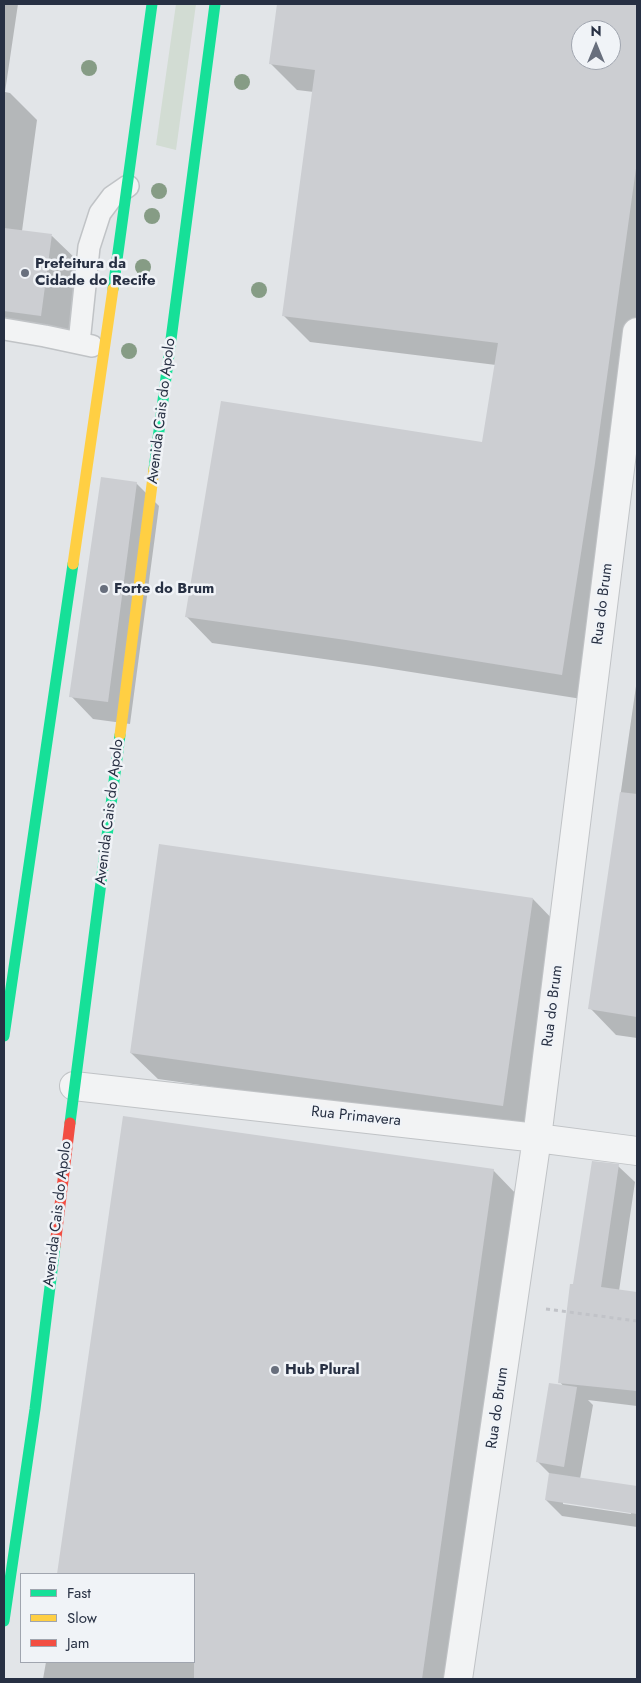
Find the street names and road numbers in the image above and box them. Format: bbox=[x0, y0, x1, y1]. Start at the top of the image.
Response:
street label: Avenida Cais do Apolo bbox=[144, 337, 180, 485]
street label: Rua do Brum bbox=[589, 562, 617, 646]
street label: Avenida Cais do Apolo bbox=[92, 738, 128, 886]
street label: Rua do Brum bbox=[539, 964, 567, 1048]
street label: Rua Primavera bbox=[310, 1103, 402, 1131]
street label: Avenida Cais do Apolo bbox=[40, 1140, 76, 1288]
street label: Rua do Brum bbox=[483, 1366, 513, 1450]

